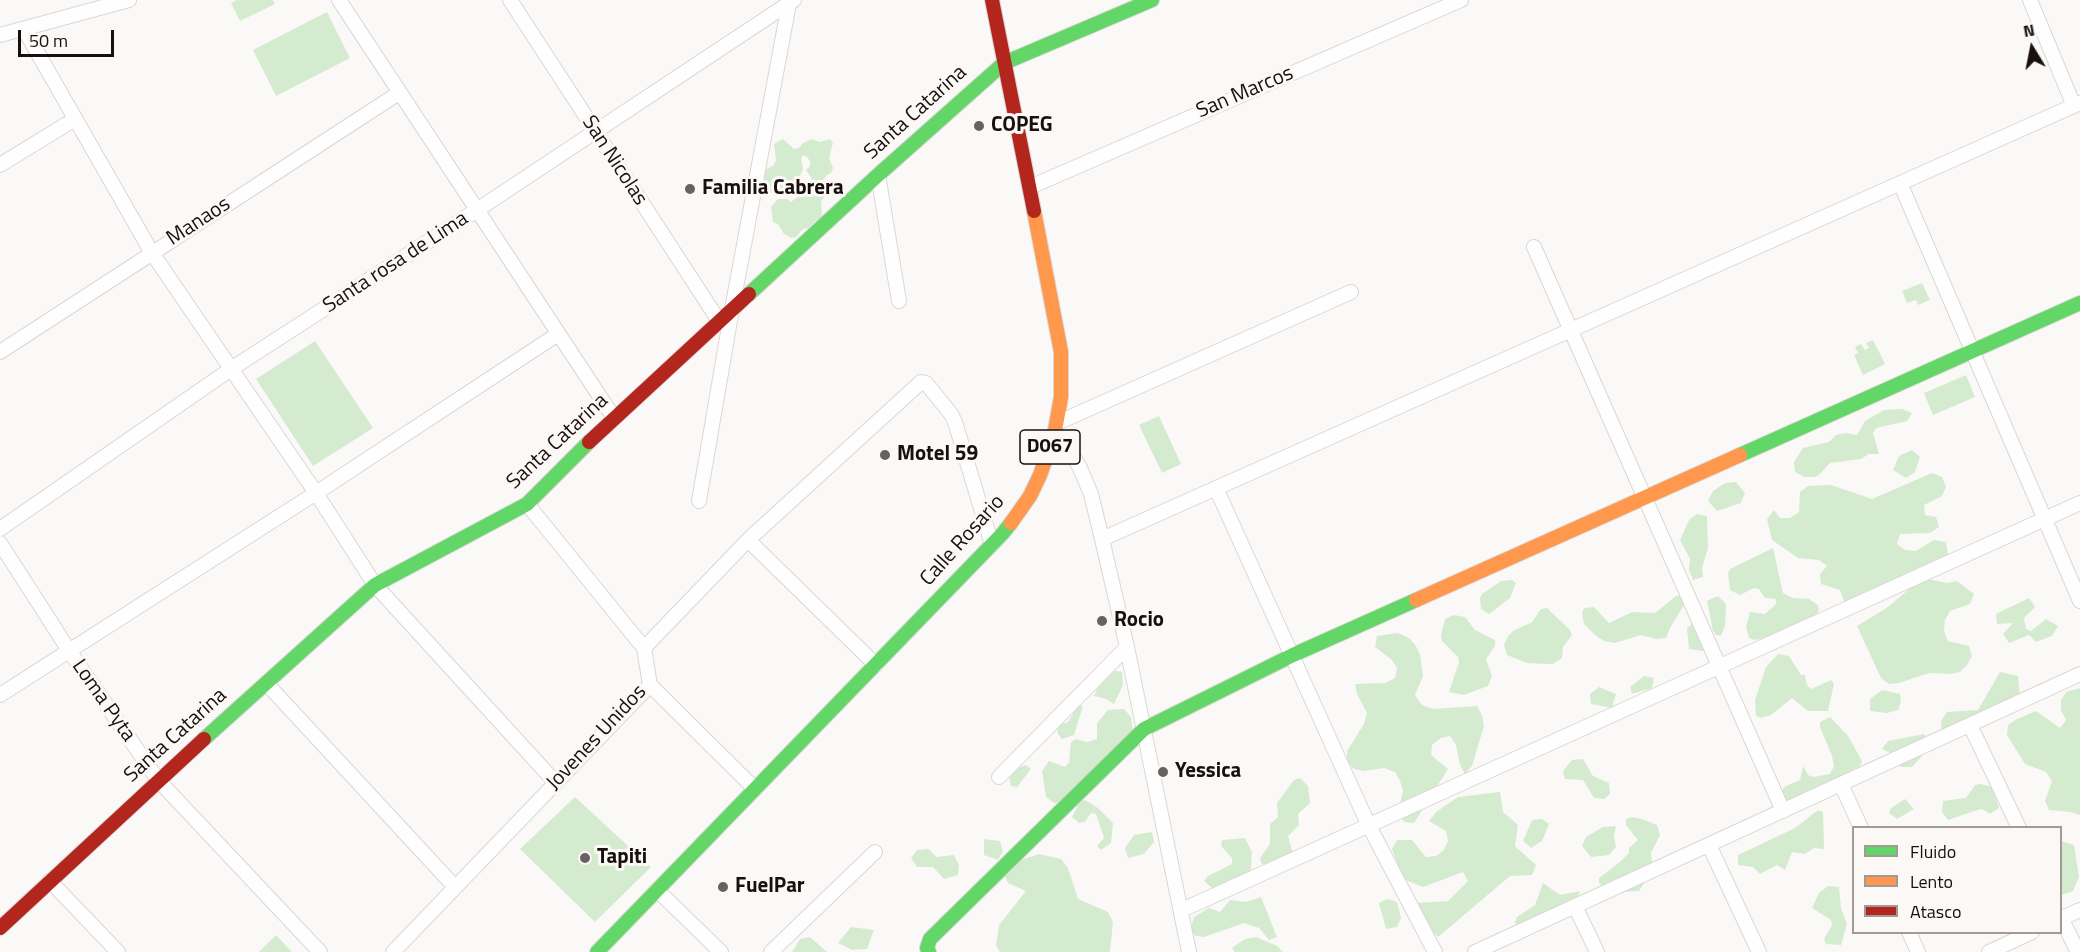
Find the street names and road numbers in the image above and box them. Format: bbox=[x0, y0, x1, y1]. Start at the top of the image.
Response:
street label: Santa Catarina bbox=[860, 60, 972, 166]
street label: San Marcos bbox=[1193, 61, 1297, 125]
street label: San Nicolas bbox=[576, 111, 652, 211]
street label: Manaos bbox=[162, 192, 236, 252]
street label: Santa rosa de Lima bbox=[319, 207, 473, 319]
street label: Santa Catarina bbox=[502, 389, 614, 495]
road number: D067 bbox=[1020, 430, 1080, 464]
street label: Calle Rosario bbox=[916, 490, 1010, 592]
street label: Loma Pyta bbox=[66, 655, 140, 747]
street label: Jovenes Unidos bbox=[542, 680, 652, 796]
street label: Santa Catarina bbox=[120, 683, 232, 789]

